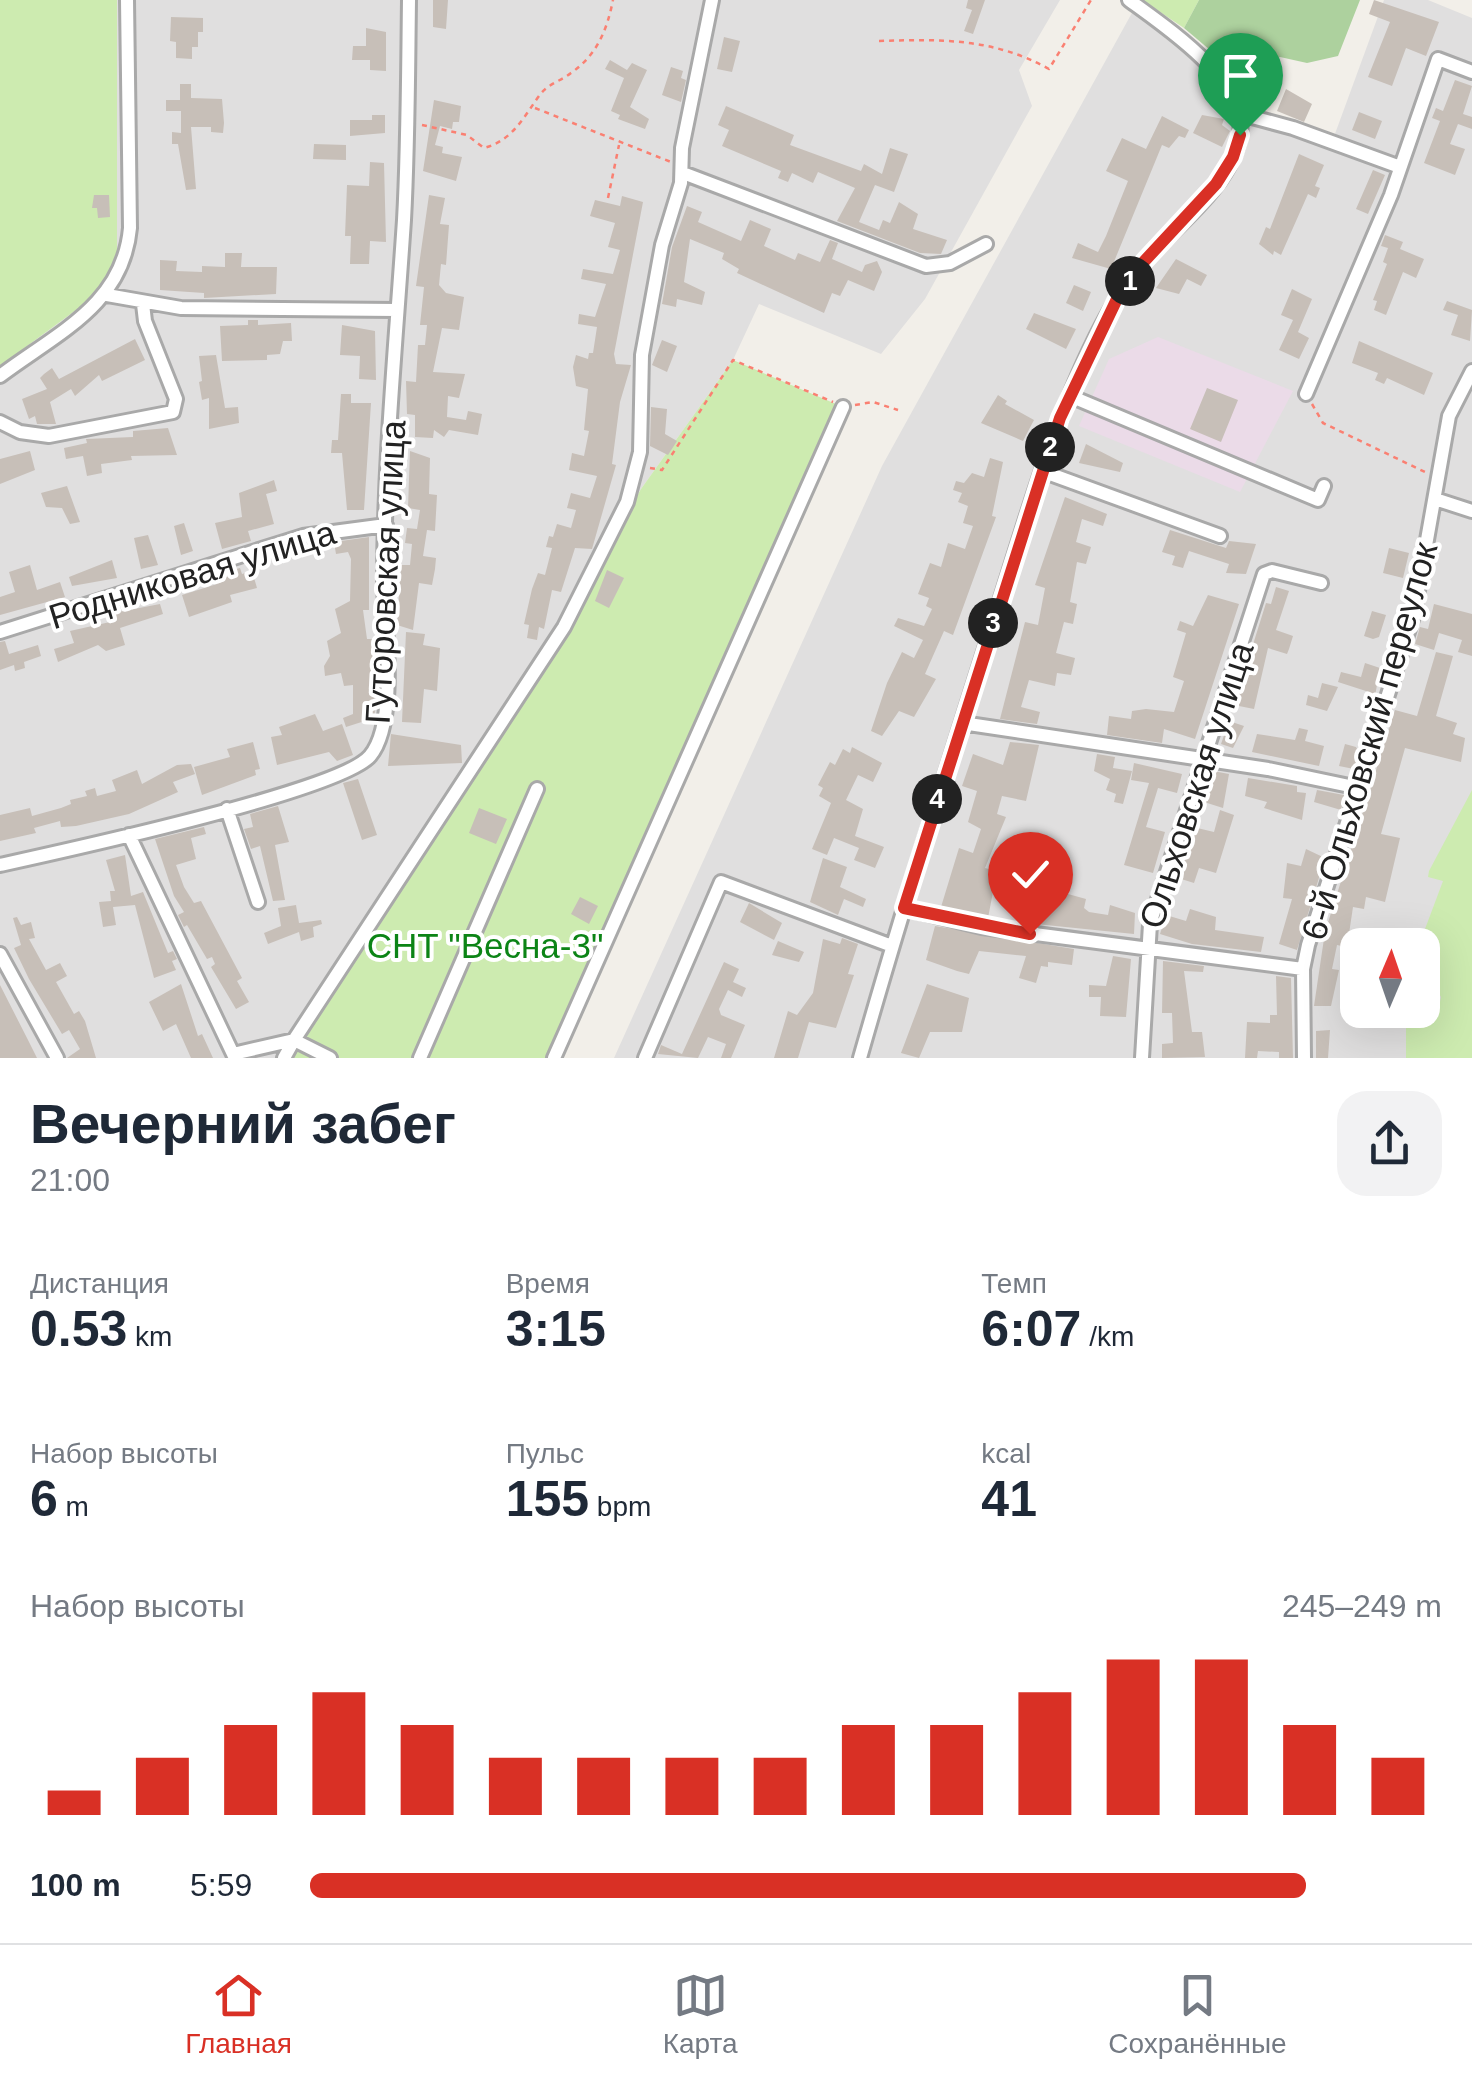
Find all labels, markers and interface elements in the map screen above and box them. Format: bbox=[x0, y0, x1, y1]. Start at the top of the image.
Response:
pin bbox=[1198, 33, 1283, 136]
icon: arrive bbox=[1213, 48, 1268, 103]
pin: 1 bbox=[1105, 256, 1155, 306]
text: 1 bbox=[1122, 265, 1138, 296]
street label: Гуторовская улица bbox=[358, 419, 412, 725]
pin: 2 bbox=[1025, 422, 1075, 472]
text: 2 bbox=[1042, 431, 1058, 462]
street label: Родниковая улица bbox=[44, 512, 340, 636]
street label: 6-й Ольховский переулок bbox=[1294, 537, 1445, 944]
pin: 3 bbox=[968, 598, 1018, 648]
text: 3 bbox=[985, 607, 1001, 638]
street label: Ольховская улица bbox=[1131, 637, 1261, 933]
pin: 4 bbox=[912, 774, 962, 824]
text: 4 bbox=[929, 783, 945, 814]
pin bbox=[988, 832, 1073, 935]
icon: check bbox=[1003, 847, 1058, 902]
park label: СНТ "Весна-3" bbox=[367, 926, 603, 965]
north arrow bbox=[1340, 928, 1440, 1028]
map controls bbox=[1340, 928, 1440, 1028]
button: share bbox=[1337, 1091, 1442, 1196]
text: Вечерний забег bbox=[30, 1093, 456, 1155]
text: 21:00 bbox=[30, 1162, 110, 1198]
text: Дистанция bbox=[30, 1268, 169, 1299]
text: Время bbox=[506, 1268, 590, 1299]
text: Темп bbox=[981, 1268, 1047, 1299]
text: 0.53 bbox=[30, 1301, 127, 1357]
text: 3:15 bbox=[506, 1301, 606, 1357]
text: 6:07 bbox=[981, 1301, 1081, 1357]
text: km bbox=[127, 1321, 172, 1352]
text: /km bbox=[1081, 1321, 1134, 1352]
text: Набор высоты bbox=[30, 1438, 218, 1469]
text: Пульс bbox=[506, 1438, 584, 1469]
text: kcal bbox=[981, 1438, 1031, 1469]
text: 6 bbox=[30, 1471, 58, 1527]
text: 155 bbox=[506, 1471, 589, 1527]
text: 41 bbox=[981, 1471, 1037, 1527]
text: m bbox=[58, 1491, 89, 1522]
text: bpm bbox=[589, 1491, 651, 1522]
text: Набор высоты bbox=[30, 1588, 245, 1624]
text: 245–249 m bbox=[1282, 1588, 1442, 1624]
text: 100 m bbox=[30, 1867, 121, 1903]
text: 5:59 bbox=[190, 1867, 252, 1903]
tab: Главная bbox=[185, 1968, 292, 2060]
tab: Карта bbox=[663, 1968, 738, 2060]
tab: Сохранённые bbox=[1108, 1968, 1287, 2060]

